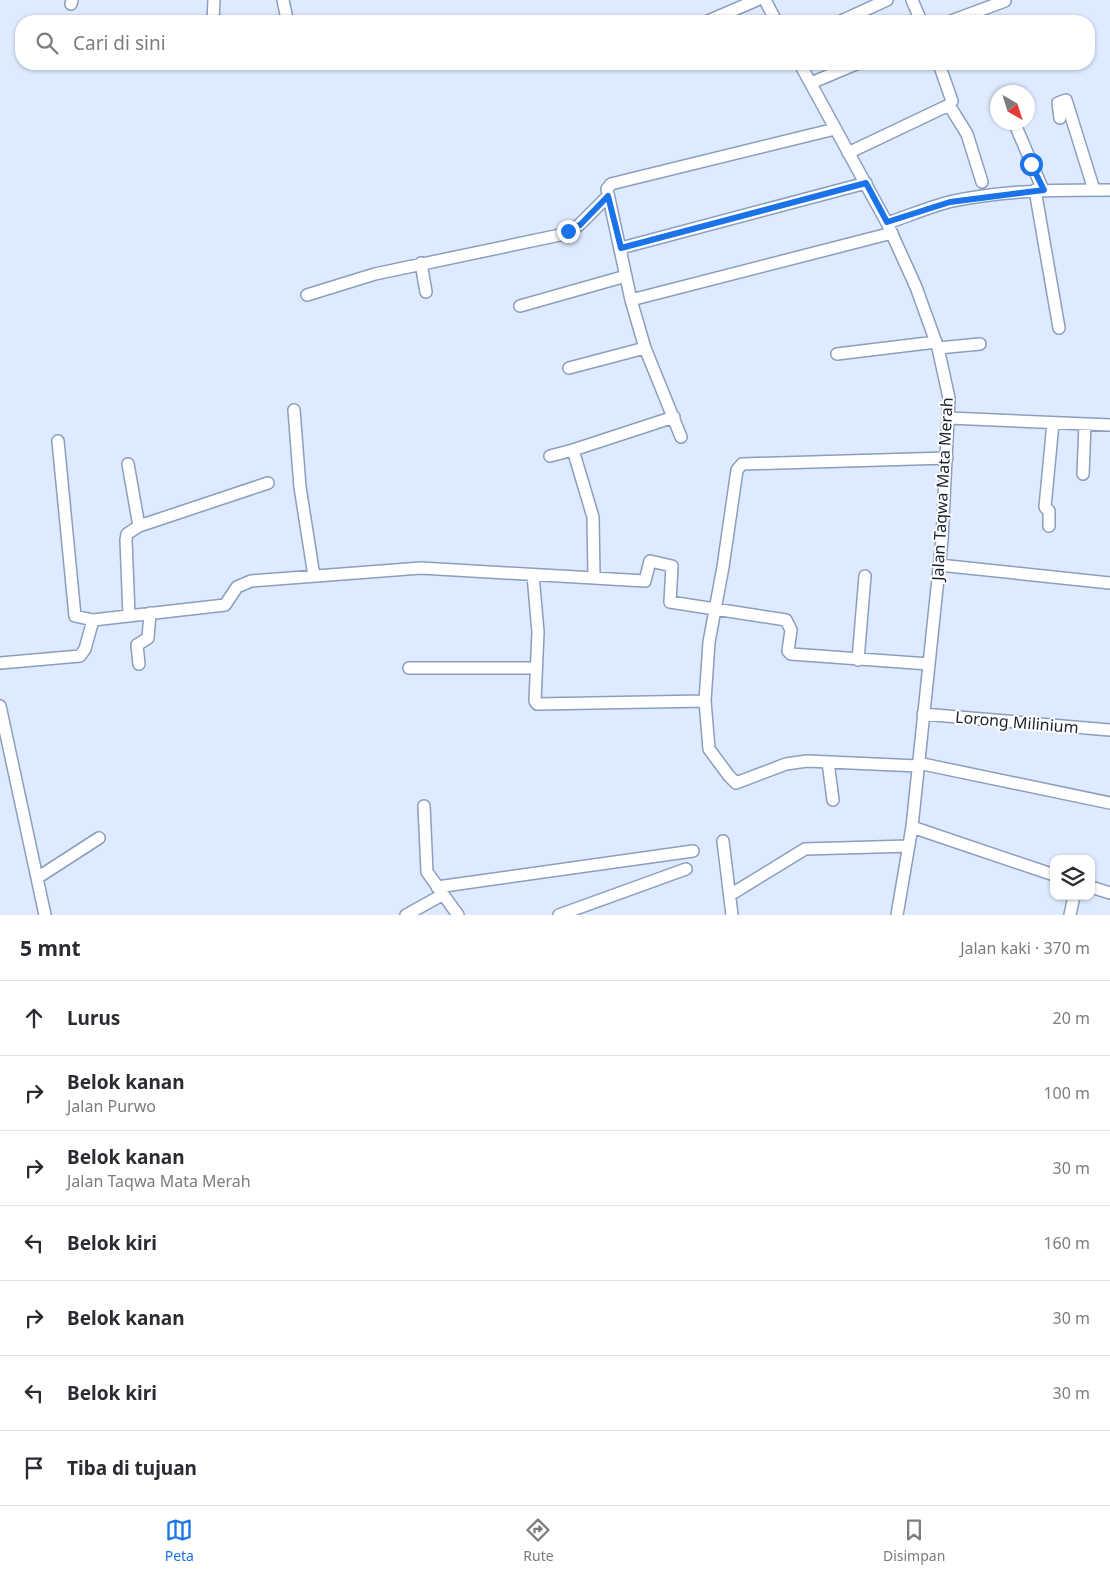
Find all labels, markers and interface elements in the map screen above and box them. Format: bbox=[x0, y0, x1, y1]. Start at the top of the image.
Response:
search box bbox=[15, 15, 1095, 70]
icon: search bbox=[33, 29, 61, 57]
text: Cari di sini bbox=[73, 30, 166, 56]
north arrow bbox=[990, 85, 1035, 130]
route start bbox=[1020, 153, 1043, 176]
route end bbox=[557, 220, 580, 243]
street label: Jalan Taqwa Mata Merah bbox=[926, 397, 958, 583]
street label: Lorong Milinium bbox=[954, 706, 1080, 738]
map controls bbox=[1050, 855, 1095, 900]
button: layers bbox=[1050, 855, 1095, 900]
text: 5 mnt bbox=[20, 934, 81, 962]
text: Jalan kaki · 370 m bbox=[960, 937, 1090, 959]
icon: ahead bbox=[20, 1004, 48, 1032]
text: Lurus bbox=[67, 1005, 120, 1031]
text: 20 m bbox=[1053, 1007, 1090, 1029]
text: Belok kanan bbox=[67, 1069, 184, 1095]
icon: right bbox=[20, 1079, 48, 1107]
text: 100 m bbox=[1043, 1082, 1090, 1104]
text: Jalan Purwo bbox=[67, 1095, 156, 1117]
text: Belok kanan bbox=[67, 1144, 184, 1170]
icon: right bbox=[20, 1154, 48, 1182]
text: 30 m bbox=[1053, 1157, 1090, 1179]
text: Jalan Taqwa Mata Merah bbox=[67, 1170, 251, 1192]
icon: left bbox=[20, 1229, 48, 1257]
text: Belok kiri bbox=[67, 1230, 157, 1256]
text: 160 m bbox=[1043, 1232, 1090, 1254]
icon: right bbox=[20, 1304, 48, 1332]
text: Belok kanan bbox=[67, 1305, 184, 1331]
text: 30 m bbox=[1053, 1307, 1090, 1329]
icon: left bbox=[20, 1379, 48, 1407]
text: Belok kiri bbox=[67, 1380, 157, 1406]
text: 30 m bbox=[1053, 1382, 1090, 1404]
icon: arrive bbox=[20, 1454, 48, 1482]
text: Tiba di tujuan bbox=[67, 1455, 197, 1481]
tab: Peta bbox=[165, 1516, 194, 1565]
tab: Rute bbox=[523, 1516, 554, 1565]
tab: Disimpan bbox=[883, 1516, 945, 1565]

